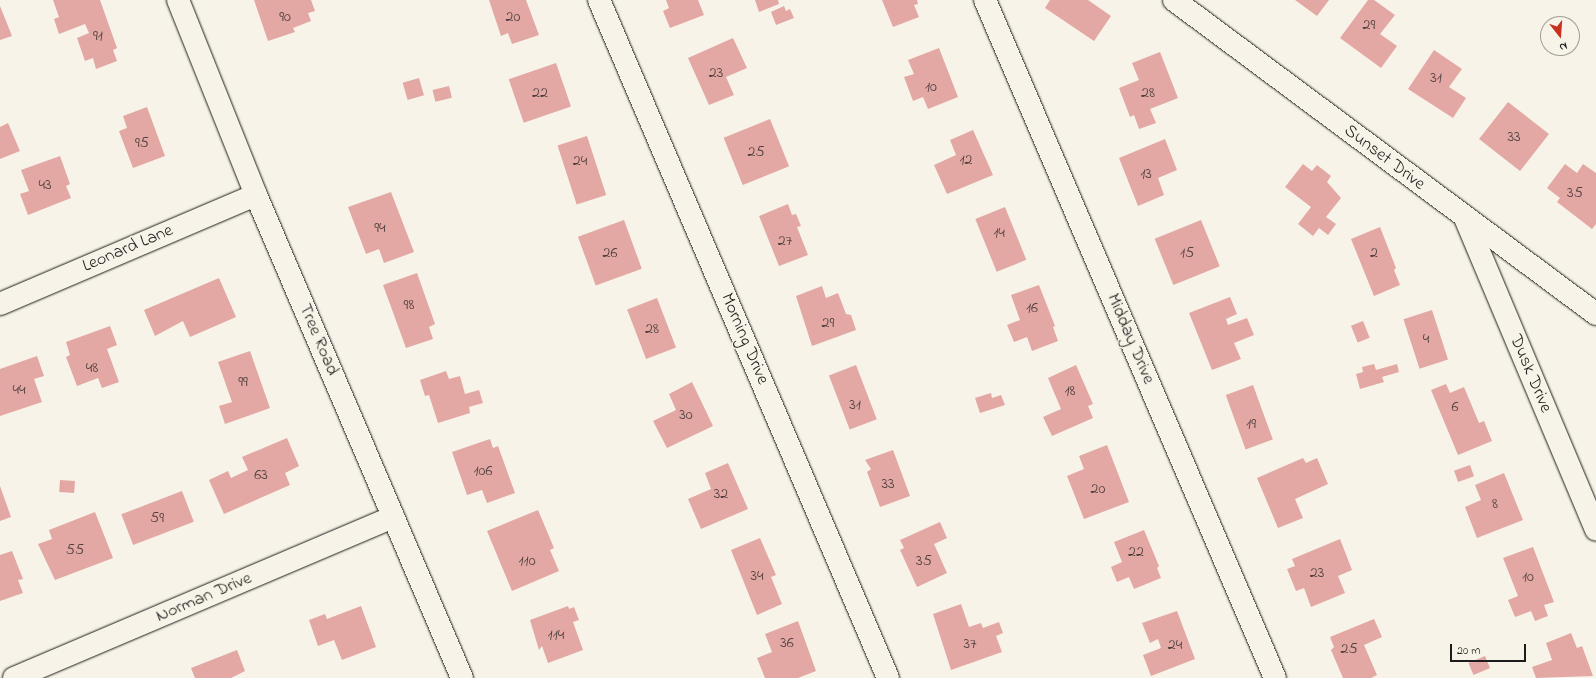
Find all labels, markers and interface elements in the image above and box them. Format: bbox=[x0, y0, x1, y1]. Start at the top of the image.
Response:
house number: 90 bbox=[279, 7, 291, 27]
house number: 20 bbox=[506, 7, 520, 27]
house number: 29 bbox=[1363, 15, 1375, 35]
north arrow bbox=[1540, 16, 1580, 56]
house number: 91 bbox=[93, 26, 103, 46]
text: N bbox=[1557, 38, 1569, 55]
house number: 23 bbox=[709, 63, 723, 83]
house number: 31 bbox=[1430, 68, 1442, 88]
house number: 10 bbox=[925, 77, 937, 97]
house number: 22 bbox=[532, 83, 548, 103]
house number: 28 bbox=[1141, 83, 1155, 103]
street label: Sunset Drive bbox=[1339, 120, 1429, 196]
house number: 33 bbox=[1507, 127, 1521, 147]
house number: 95 bbox=[135, 133, 149, 153]
house number: 25 bbox=[747, 142, 765, 162]
house number: 12 bbox=[959, 150, 973, 170]
house number: 24 bbox=[573, 151, 587, 171]
house number: 13 bbox=[1140, 164, 1152, 184]
house number: 43 bbox=[38, 175, 52, 195]
house number: 35 bbox=[1567, 183, 1583, 203]
house number: 94 bbox=[374, 218, 386, 238]
street label: Leonard Lane bbox=[80, 220, 176, 278]
house number: 14 bbox=[993, 223, 1005, 243]
house number: 27 bbox=[778, 231, 792, 251]
house number: 26 bbox=[603, 243, 617, 263]
house number: 15 bbox=[1180, 243, 1194, 263]
house number: 2 bbox=[1370, 243, 1378, 263]
street label: Morning Drive bbox=[715, 290, 773, 388]
street label: Midday Drive bbox=[1101, 290, 1159, 388]
house number: 98 bbox=[404, 295, 414, 315]
house number: 16 bbox=[1026, 298, 1038, 318]
street label: Tree Road bbox=[293, 301, 343, 379]
house number: 29 bbox=[822, 313, 834, 333]
house number: 28 bbox=[645, 319, 659, 339]
house number: 4 bbox=[1423, 329, 1429, 349]
street label: Dusk Drive bbox=[1504, 332, 1556, 416]
house number: 48 bbox=[86, 358, 98, 378]
house number: 99 bbox=[238, 372, 248, 392]
house number: 44 bbox=[12, 380, 26, 400]
house number: 18 bbox=[1064, 381, 1076, 401]
house number: 31 bbox=[849, 395, 861, 415]
house number: 6 bbox=[1451, 397, 1459, 417]
house number: 30 bbox=[679, 405, 693, 425]
house number: 19 bbox=[1246, 414, 1256, 434]
house number: 106 bbox=[473, 461, 493, 481]
house number: 63 bbox=[254, 465, 268, 485]
house number: 33 bbox=[881, 474, 895, 494]
house number: 20 bbox=[1091, 479, 1105, 499]
house number: 32 bbox=[714, 484, 728, 504]
house number: 8 bbox=[1492, 494, 1498, 514]
house number: 59 bbox=[150, 508, 164, 528]
house number: 55 bbox=[66, 540, 84, 560]
house number: 22 bbox=[1128, 542, 1144, 562]
house number: 110 bbox=[518, 551, 536, 571]
house number: 35 bbox=[916, 551, 932, 571]
house number: 23 bbox=[1310, 563, 1324, 583]
house number: 34 bbox=[750, 566, 764, 586]
house number: 10 bbox=[1522, 567, 1534, 587]
street label: Norman Drive bbox=[153, 568, 255, 628]
house number: 114 bbox=[548, 625, 564, 645]
house number: 36 bbox=[780, 633, 794, 653]
house number: 37 bbox=[963, 634, 977, 654]
house number: 24 bbox=[1168, 635, 1182, 655]
scale bar bbox=[1452, 636, 1528, 662]
house number: 25 bbox=[1340, 639, 1358, 659]
text: 20 m bbox=[1457, 642, 1480, 660]

